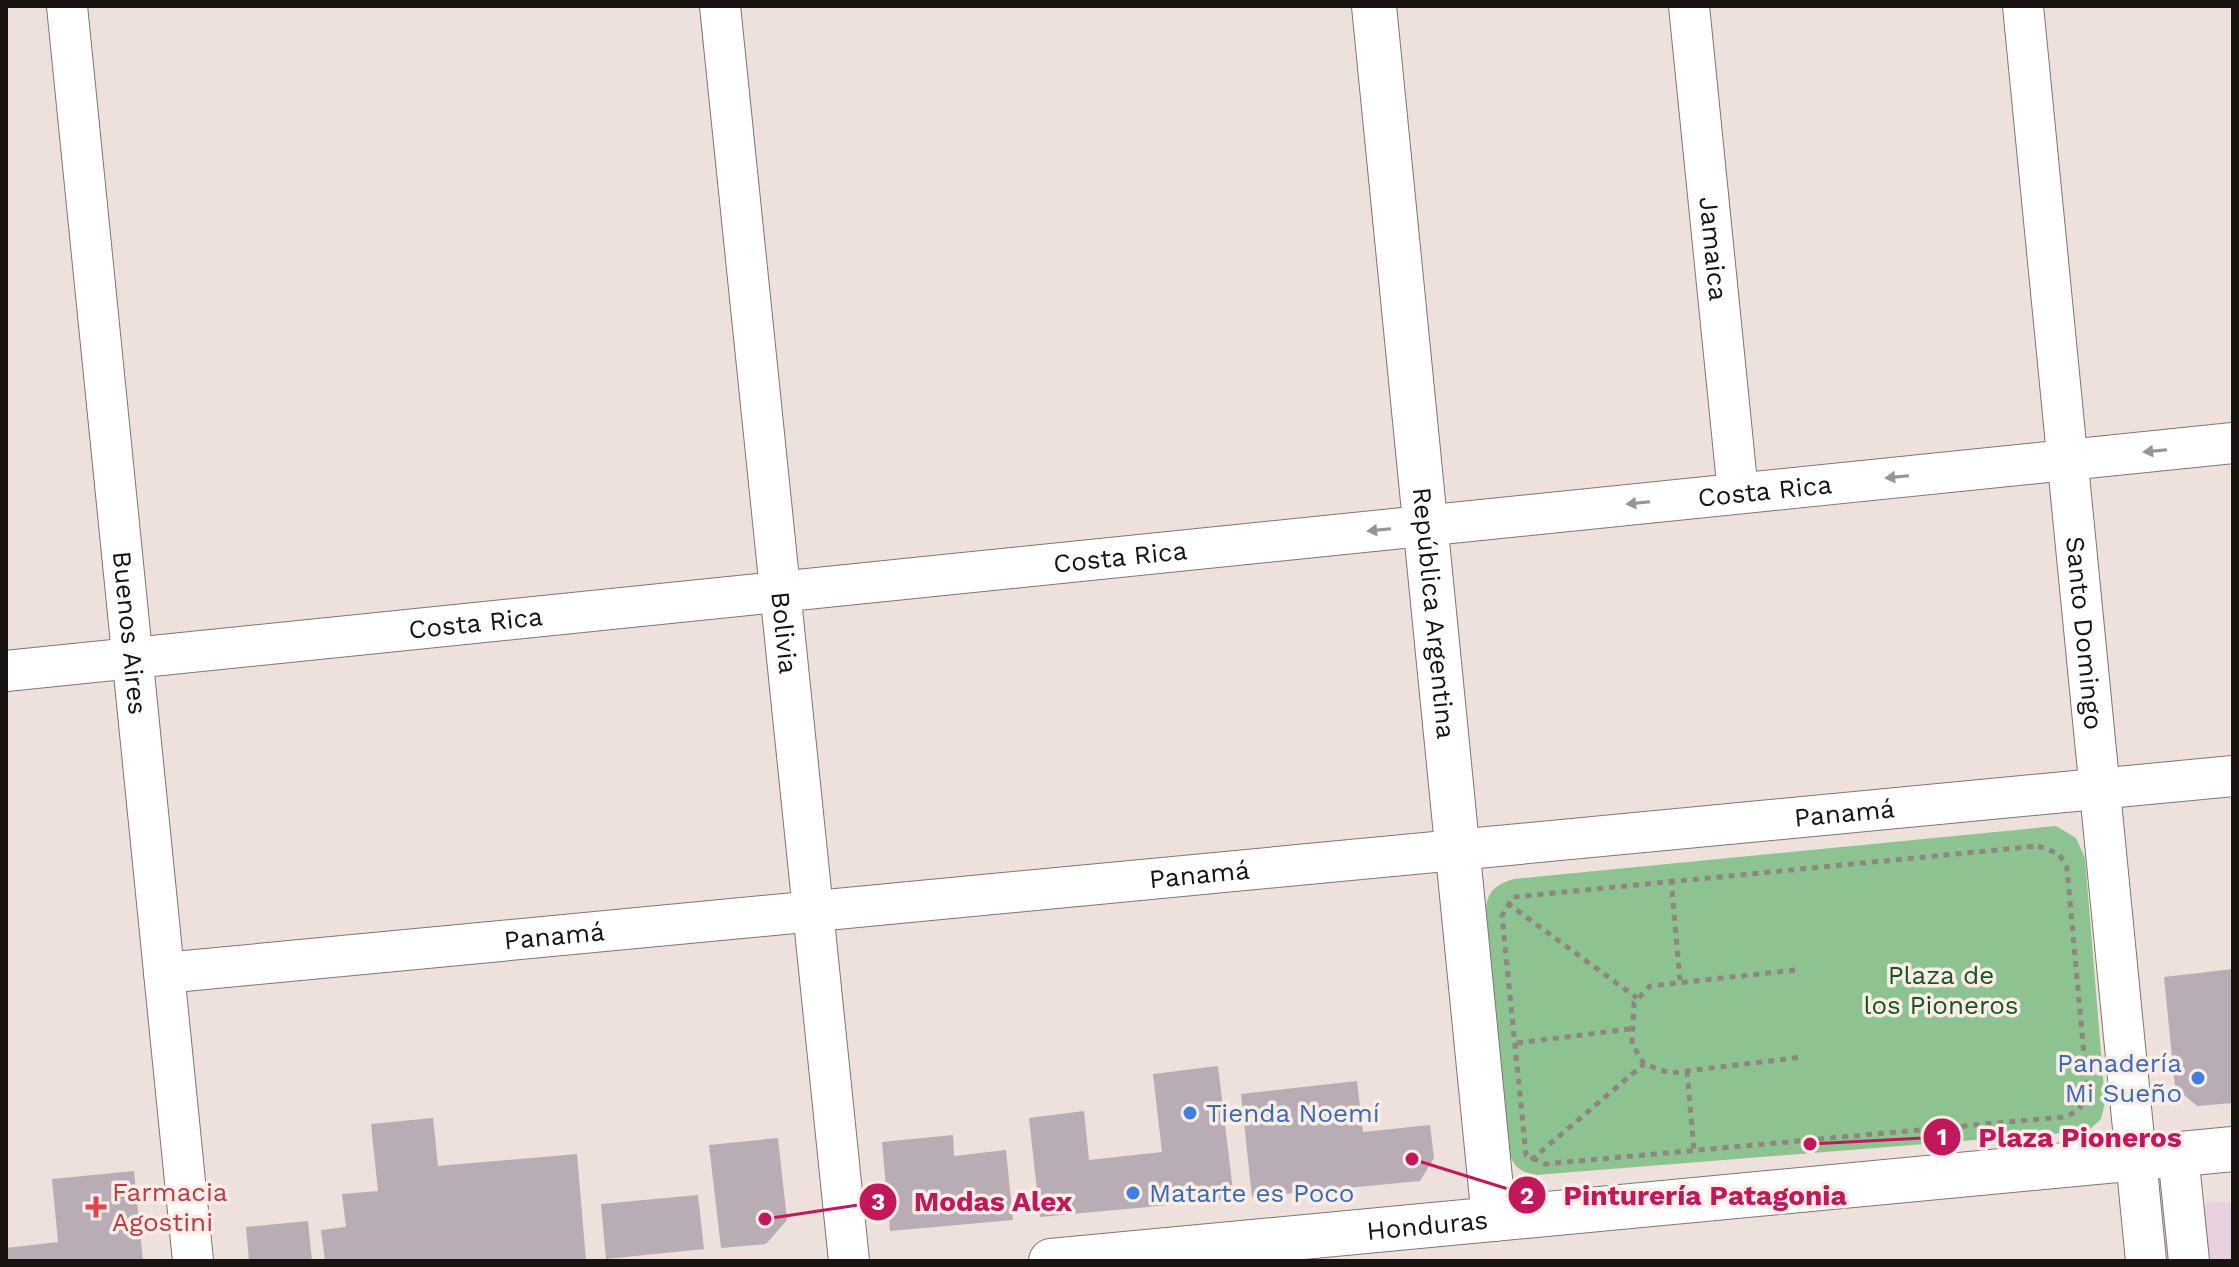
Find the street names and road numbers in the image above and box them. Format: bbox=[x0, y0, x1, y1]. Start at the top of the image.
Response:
street label: Jamaica bbox=[1693, 195, 1734, 303]
street label: Costa Rica bbox=[1696, 469, 1833, 513]
street label: República Argentina bbox=[1407, 486, 1461, 740]
street label: Costa Rica bbox=[1052, 535, 1189, 579]
street label: Santo Domingo bbox=[2060, 535, 2109, 731]
street label: Buenos Aires bbox=[107, 550, 153, 716]
street label: Bolivia bbox=[765, 590, 804, 676]
street label: Costa Rica bbox=[407, 601, 544, 645]
street label: Panamá bbox=[1793, 793, 1896, 833]
street label: Panamá bbox=[1148, 855, 1251, 894]
street label: Panamá bbox=[503, 916, 606, 956]
street label: Honduras bbox=[1365, 1205, 1489, 1246]

